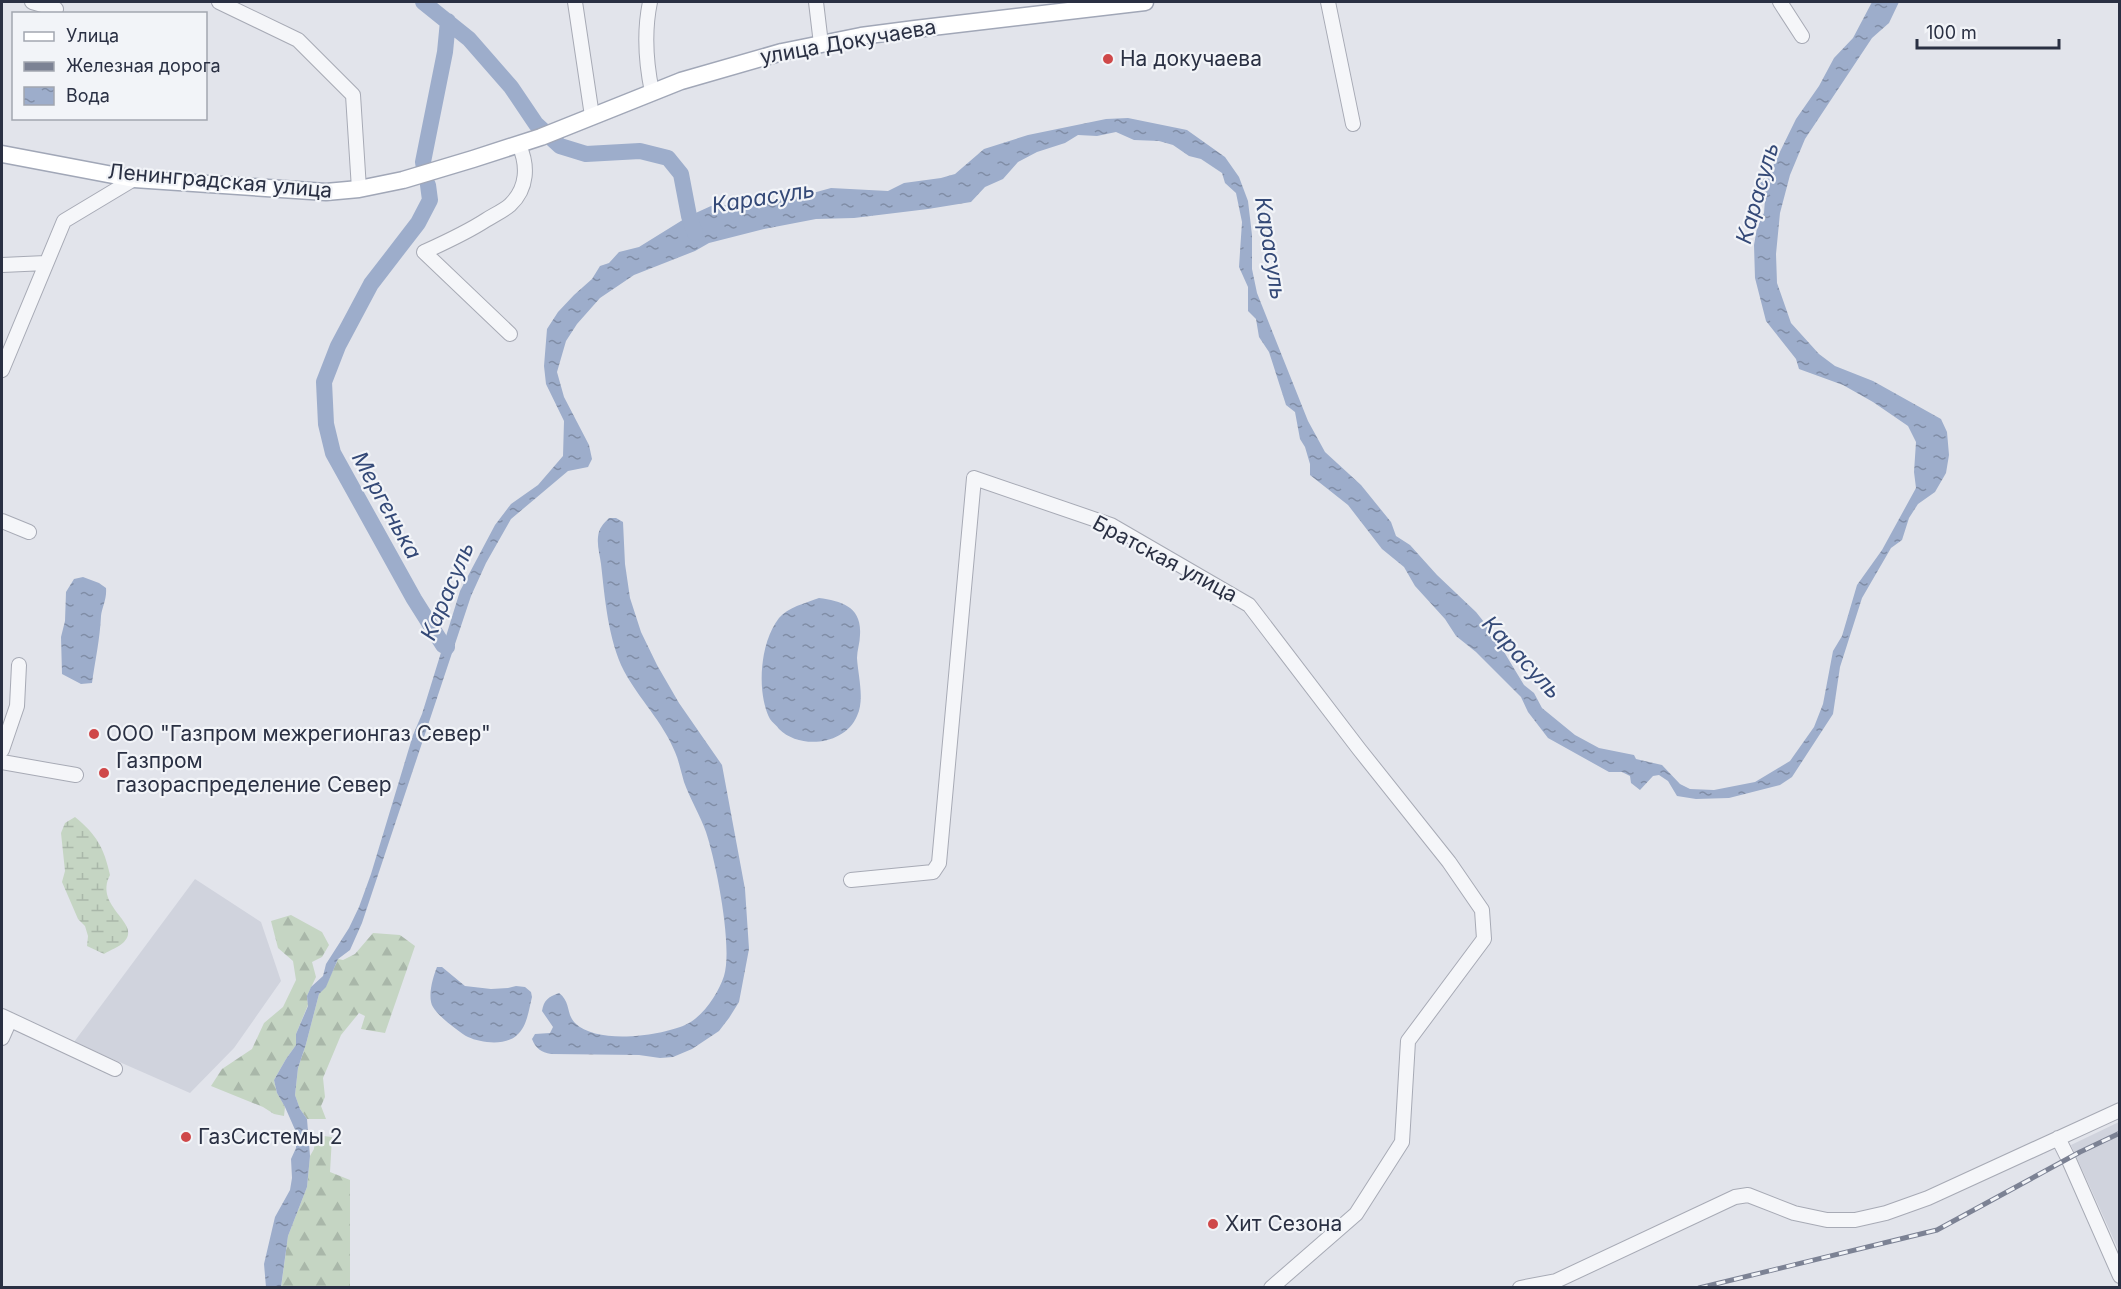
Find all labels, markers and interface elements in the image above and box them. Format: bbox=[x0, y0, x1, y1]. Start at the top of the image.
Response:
legend bbox=[12, 12, 207, 120]
scale bar bbox=[1917, 12, 2060, 50]
street label: улица Докучаева bbox=[758, 14, 938, 69]
text: 100 m bbox=[1926, 22, 1977, 43]
text: Улица bbox=[66, 25, 119, 46]
place label: На докучаева bbox=[1120, 46, 1262, 71]
marker: На докучаева bbox=[1101, 52, 1115, 66]
text: Железная дорога bbox=[66, 55, 221, 76]
text: Вода bbox=[66, 85, 110, 106]
water label: Карасуль bbox=[1730, 139, 1784, 247]
street label: Ленинградская улица bbox=[107, 158, 333, 203]
water label: Карасуль bbox=[710, 176, 816, 218]
water label: Карасуль bbox=[1250, 195, 1292, 301]
water label: Мергенька bbox=[347, 447, 427, 563]
street label: Братская улица bbox=[1089, 510, 1242, 607]
water label: Карасуль bbox=[415, 538, 479, 644]
water label: Карасуль bbox=[1477, 610, 1567, 704]
place label: ООО "Газпром межрегионгаз Север" bbox=[106, 721, 491, 746]
marker: ООО "Газпром межрегионгаз Север" bbox=[87, 727, 101, 741]
place label: Газпром газораспределение Север bbox=[116, 748, 392, 797]
marker: Газпром газораспределение Север bbox=[97, 766, 111, 780]
place label: ГазСистемы 2 bbox=[198, 1124, 343, 1149]
marker: ГазСистемы 2 bbox=[179, 1130, 193, 1144]
place label: Хит Сезона bbox=[1225, 1211, 1342, 1236]
marker: Хит Сезона bbox=[1206, 1217, 1220, 1231]

